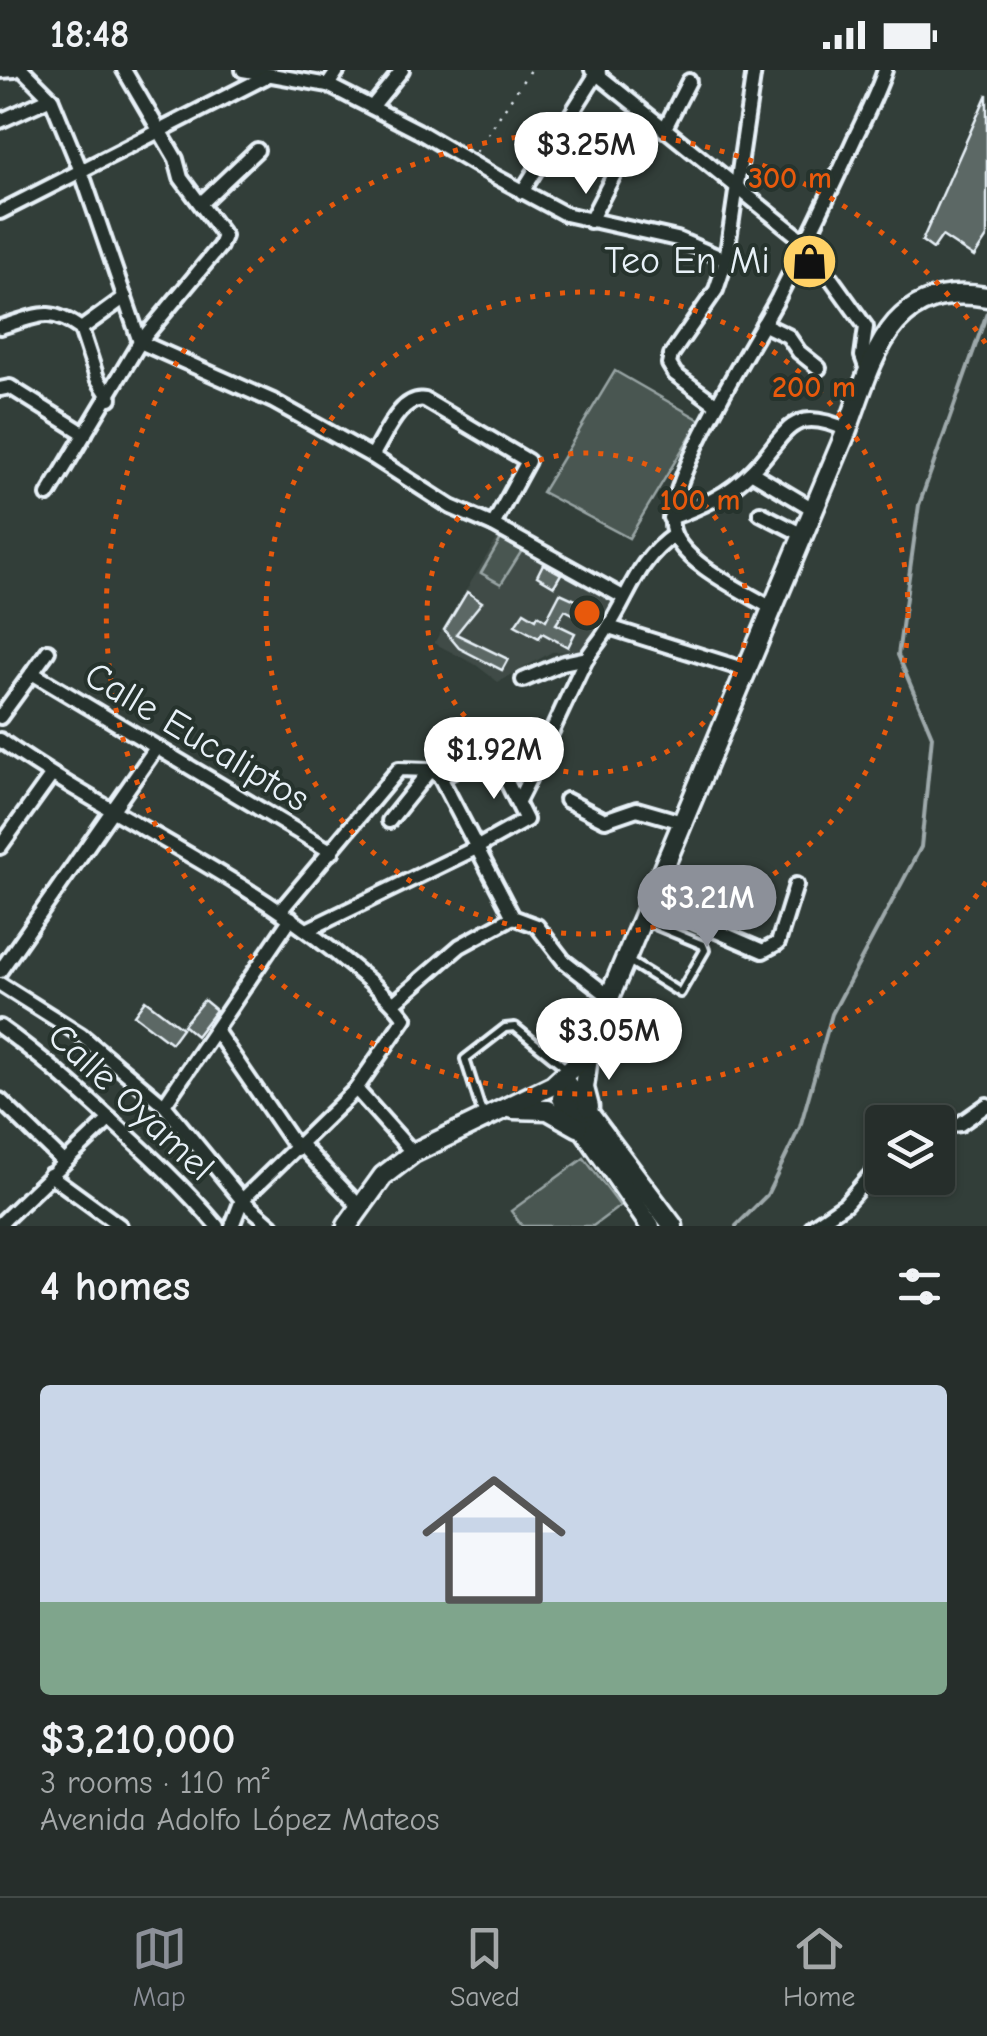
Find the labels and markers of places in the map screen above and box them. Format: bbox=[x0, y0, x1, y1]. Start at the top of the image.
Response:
pin: $3.25M bbox=[505, 112, 667, 197]
shop icon: Teo En Mi bbox=[779, 231, 839, 291]
place label: Teo En Mi bbox=[604, 239, 770, 283]
centre of rings bbox=[569, 595, 605, 631]
pin: $1.92M bbox=[413, 717, 575, 802]
pin: $3.21M bbox=[626, 865, 788, 950]
pin: $3.05M bbox=[528, 998, 690, 1083]

